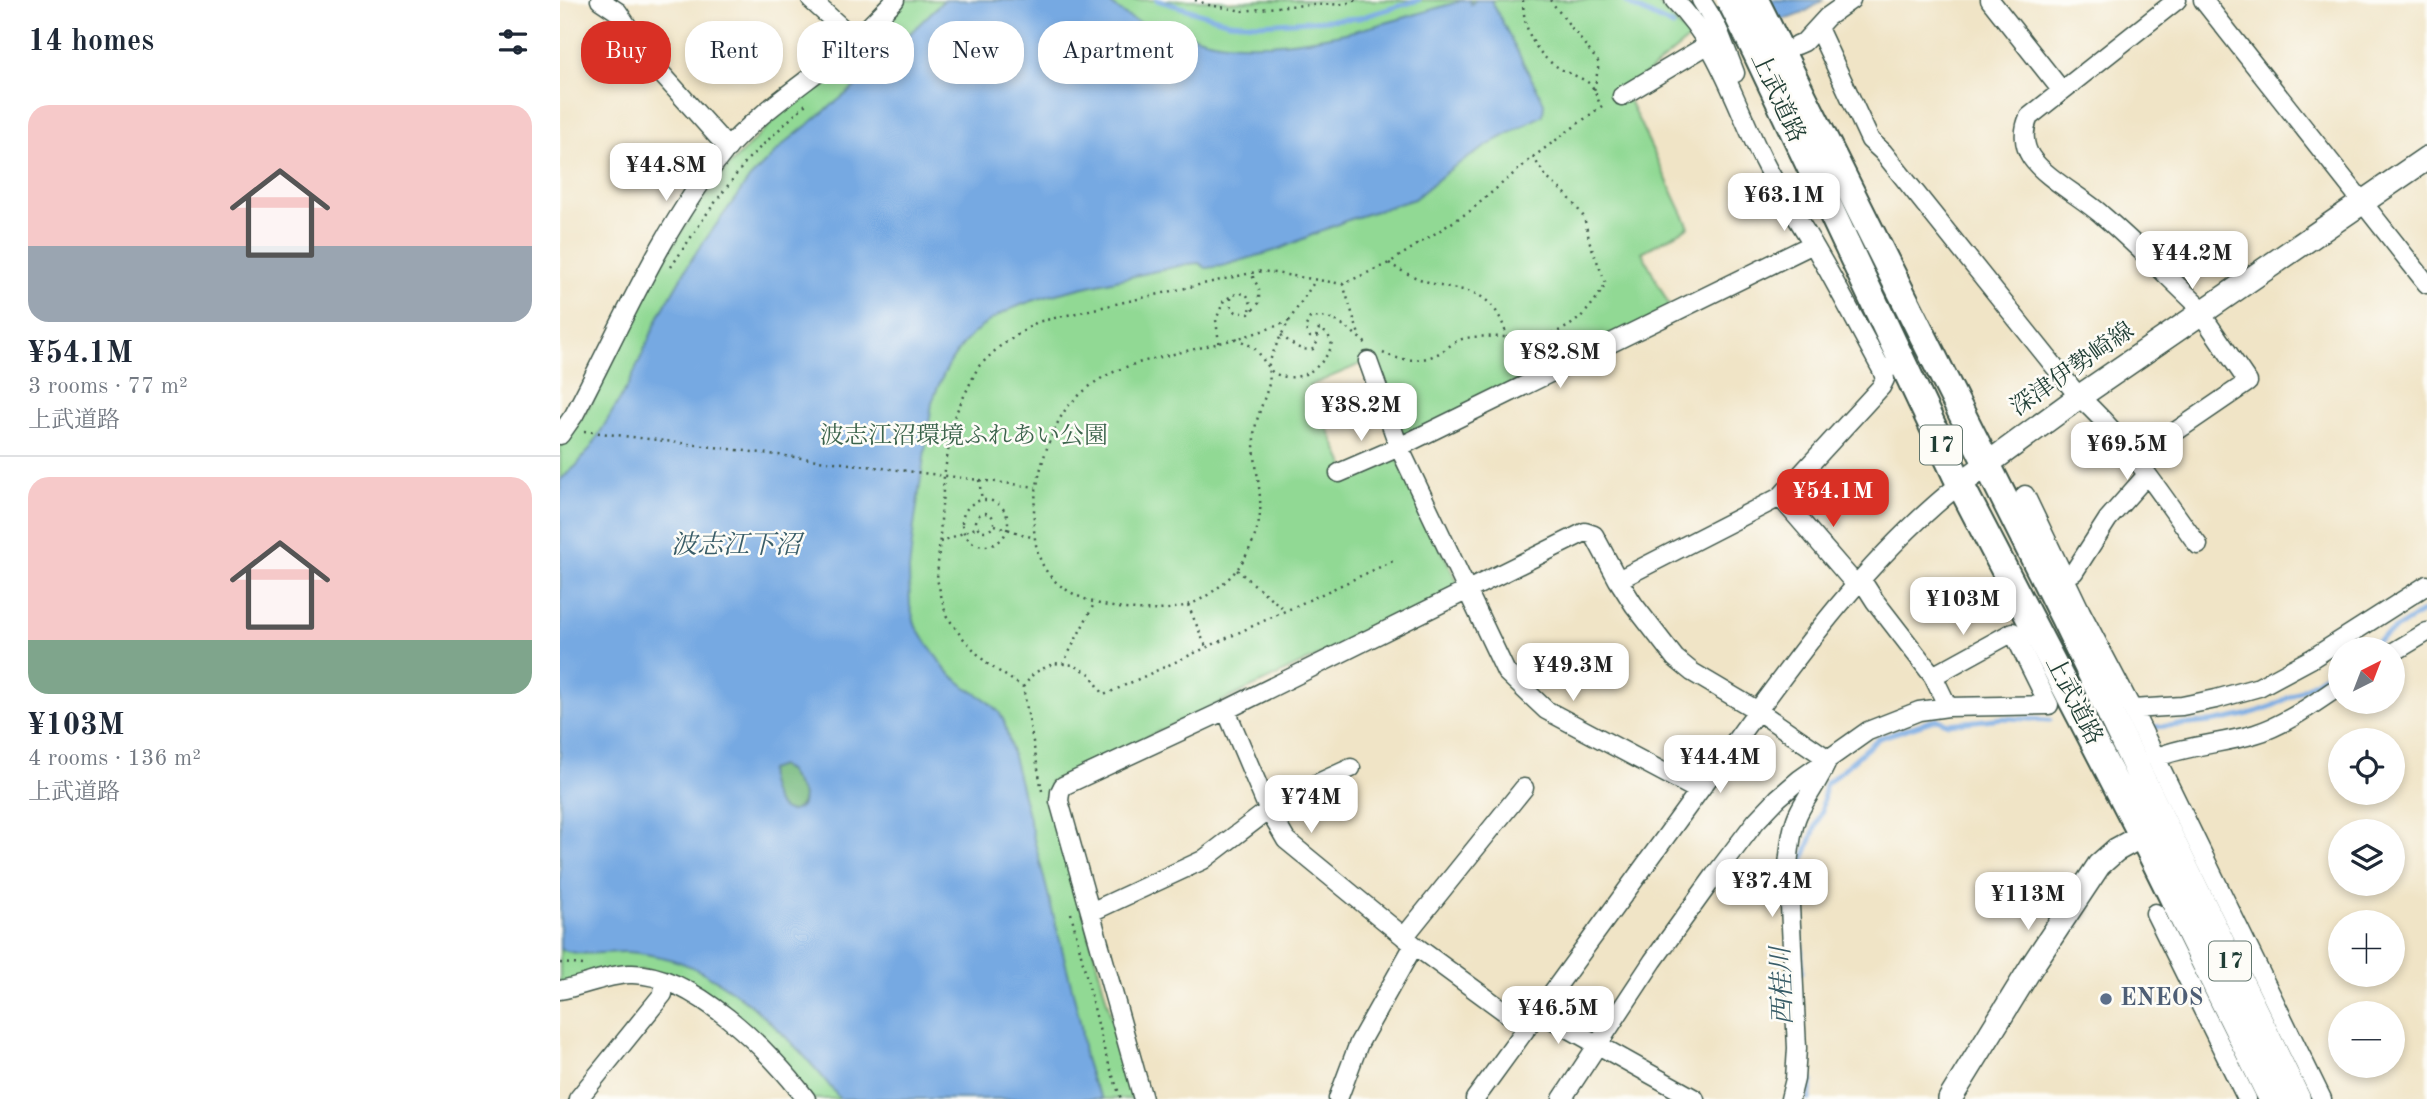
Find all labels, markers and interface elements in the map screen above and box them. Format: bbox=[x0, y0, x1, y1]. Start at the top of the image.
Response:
chip: Buy bbox=[581, 21, 671, 84]
chip: Rent bbox=[685, 21, 783, 84]
chip: Filters bbox=[797, 21, 914, 84]
chip: New bbox=[928, 21, 1024, 84]
chip: Apartment bbox=[1038, 21, 1198, 84]
icon: filters bbox=[494, 23, 532, 61]
text: 14 homes bbox=[28, 27, 154, 57]
street label: 上武道路 bbox=[1746, 48, 1811, 147]
pin: ¥44.8M bbox=[609, 144, 723, 203]
icon: home bbox=[217, 150, 343, 276]
text: ¥44.8M bbox=[626, 154, 706, 177]
pin: ¥63.1M bbox=[1727, 174, 1841, 233]
text: ¥63.1M bbox=[1744, 184, 1824, 207]
pin: ¥44.2M bbox=[2135, 232, 2249, 291]
text: ¥44.2M bbox=[2152, 242, 2232, 265]
street label: 深津伊勢崎線 bbox=[2005, 316, 2139, 421]
pin: ¥82.8M bbox=[1503, 330, 1617, 390]
text: ¥54.1M bbox=[28, 339, 133, 369]
text: ¥82.8M bbox=[1520, 341, 1600, 364]
text: 3 rooms · 77 m² bbox=[28, 375, 188, 398]
pin: ¥38.2M bbox=[1304, 384, 1418, 443]
text: ¥38.2M bbox=[1321, 394, 1401, 417]
text: 上武道路 bbox=[28, 409, 120, 432]
park label: 波志江沼環境ふれあい公園 bbox=[820, 422, 1108, 449]
pin: ¥69.5M bbox=[2070, 422, 2184, 482]
road number: 17 bbox=[1920, 426, 1962, 464]
text: ¥69.5M bbox=[2087, 433, 2167, 456]
pin: ¥54.1M bbox=[1776, 470, 1890, 529]
text: ¥54.1M bbox=[1793, 480, 1873, 503]
icon: home bbox=[217, 522, 343, 648]
water label: 波志江下沼 bbox=[671, 531, 805, 559]
pin: ¥103M bbox=[1914, 578, 2012, 637]
text: ¥103M bbox=[1926, 588, 2000, 611]
north arrow bbox=[2328, 637, 2404, 714]
map controls bbox=[2328, 637, 2405, 1078]
pin: ¥49.3M bbox=[1516, 644, 1630, 703]
street label: 上武道路 bbox=[2041, 651, 2108, 749]
text: ¥49.3M bbox=[1533, 654, 1613, 677]
text: ¥103M bbox=[28, 711, 124, 741]
button: locate bbox=[2328, 728, 2405, 805]
pin: ¥44.4M bbox=[1663, 736, 1777, 795]
text: ¥44.4M bbox=[1680, 746, 1760, 769]
text: 4 rooms · 136 m² bbox=[28, 747, 201, 770]
pin: ¥74M bbox=[1270, 776, 1352, 835]
text: 上武道路 bbox=[28, 781, 120, 804]
text: ¥74M bbox=[1281, 786, 1341, 809]
button: layers bbox=[2328, 819, 2405, 896]
pin: ¥37.4M bbox=[1715, 860, 1829, 919]
text: ¥37.4M bbox=[1732, 870, 1812, 893]
pin: ¥113M bbox=[1979, 872, 2077, 932]
text: ¥113M bbox=[1991, 883, 2065, 906]
button: + bbox=[2328, 910, 2405, 987]
road number: 17 bbox=[2209, 942, 2251, 980]
water label: 西桂川 bbox=[1767, 944, 1797, 1026]
pin: ¥46.5M bbox=[1501, 986, 1615, 1046]
place label: ENEOS bbox=[2120, 987, 2203, 1011]
marker: ENEOS bbox=[2098, 991, 2114, 1007]
text: ¥46.5M bbox=[1518, 997, 1598, 1020]
button: − bbox=[2328, 1001, 2405, 1078]

